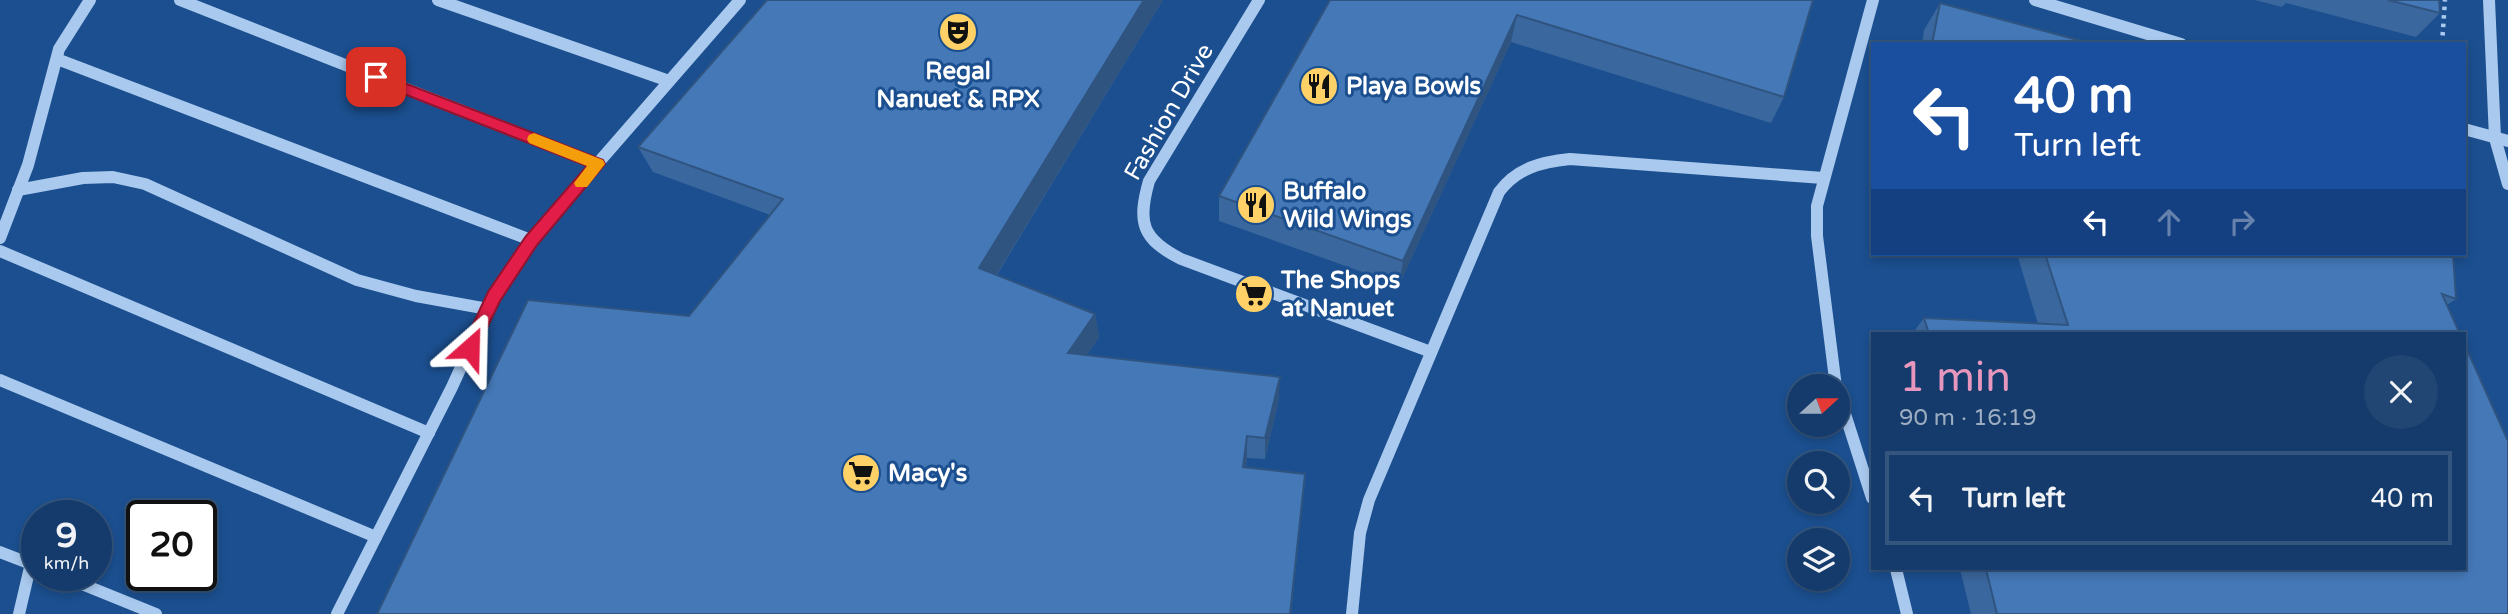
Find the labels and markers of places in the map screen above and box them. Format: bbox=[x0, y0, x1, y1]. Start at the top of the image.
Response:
theatre icon: Regal Nanuet & RPX bbox=[937, 11, 979, 53]
pin bbox=[346, 47, 406, 107]
place label: Regal Nanuet & RPX bbox=[876, 57, 1040, 114]
restaurant icon: Playa Bowls bbox=[1298, 65, 1340, 107]
place label: Playa Bowls bbox=[1346, 72, 1481, 101]
place label: Buffalo Wild Wings bbox=[1283, 177, 1412, 234]
restaurant icon: Buffalo Wild Wings bbox=[1235, 184, 1277, 226]
place label: The Shops at Nanuet bbox=[1280, 266, 1400, 323]
supermarket icon: The Shops at Nanuet bbox=[1233, 273, 1275, 315]
supermarket icon: Macy's bbox=[840, 452, 882, 494]
place label: Macy's bbox=[888, 459, 967, 488]

